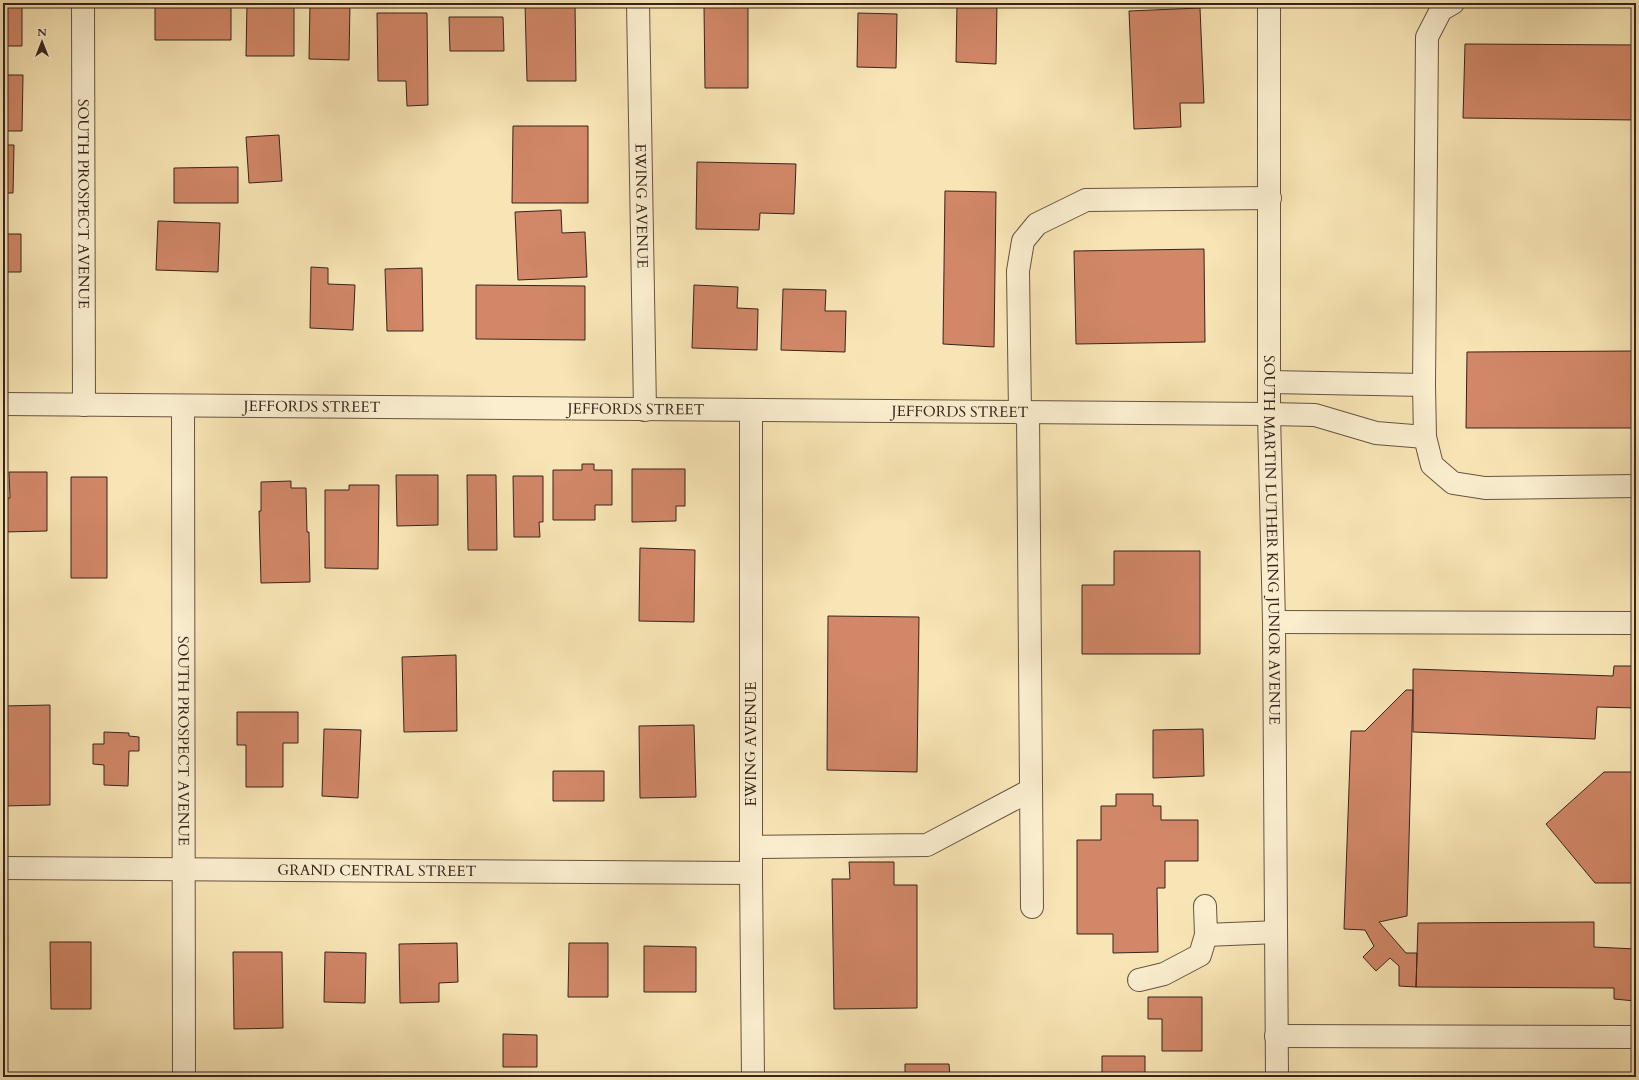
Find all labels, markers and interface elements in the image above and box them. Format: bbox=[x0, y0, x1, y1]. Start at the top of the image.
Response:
north arrow bbox=[22, 22, 62, 62]
text: N bbox=[37, 25, 47, 40]
street label: SOUTH PROSPECT AVENUE bbox=[73, 99, 94, 309]
street label: EWING AVENUE bbox=[630, 143, 653, 269]
street label: SOUTH MARTIN LUTHER KING JUNIOR AVENUE bbox=[1259, 355, 1285, 725]
street label: JEFFORDS STREET bbox=[241, 396, 381, 417]
street label: JEFFORDS STREET bbox=[565, 398, 705, 420]
street label: JEFFORDS STREET bbox=[889, 401, 1029, 422]
street label: SOUTH PROSPECT AVENUE bbox=[173, 636, 194, 846]
street label: EWING AVENUE bbox=[741, 682, 761, 806]
street label: GRAND CENTRAL STREET bbox=[277, 860, 477, 881]

